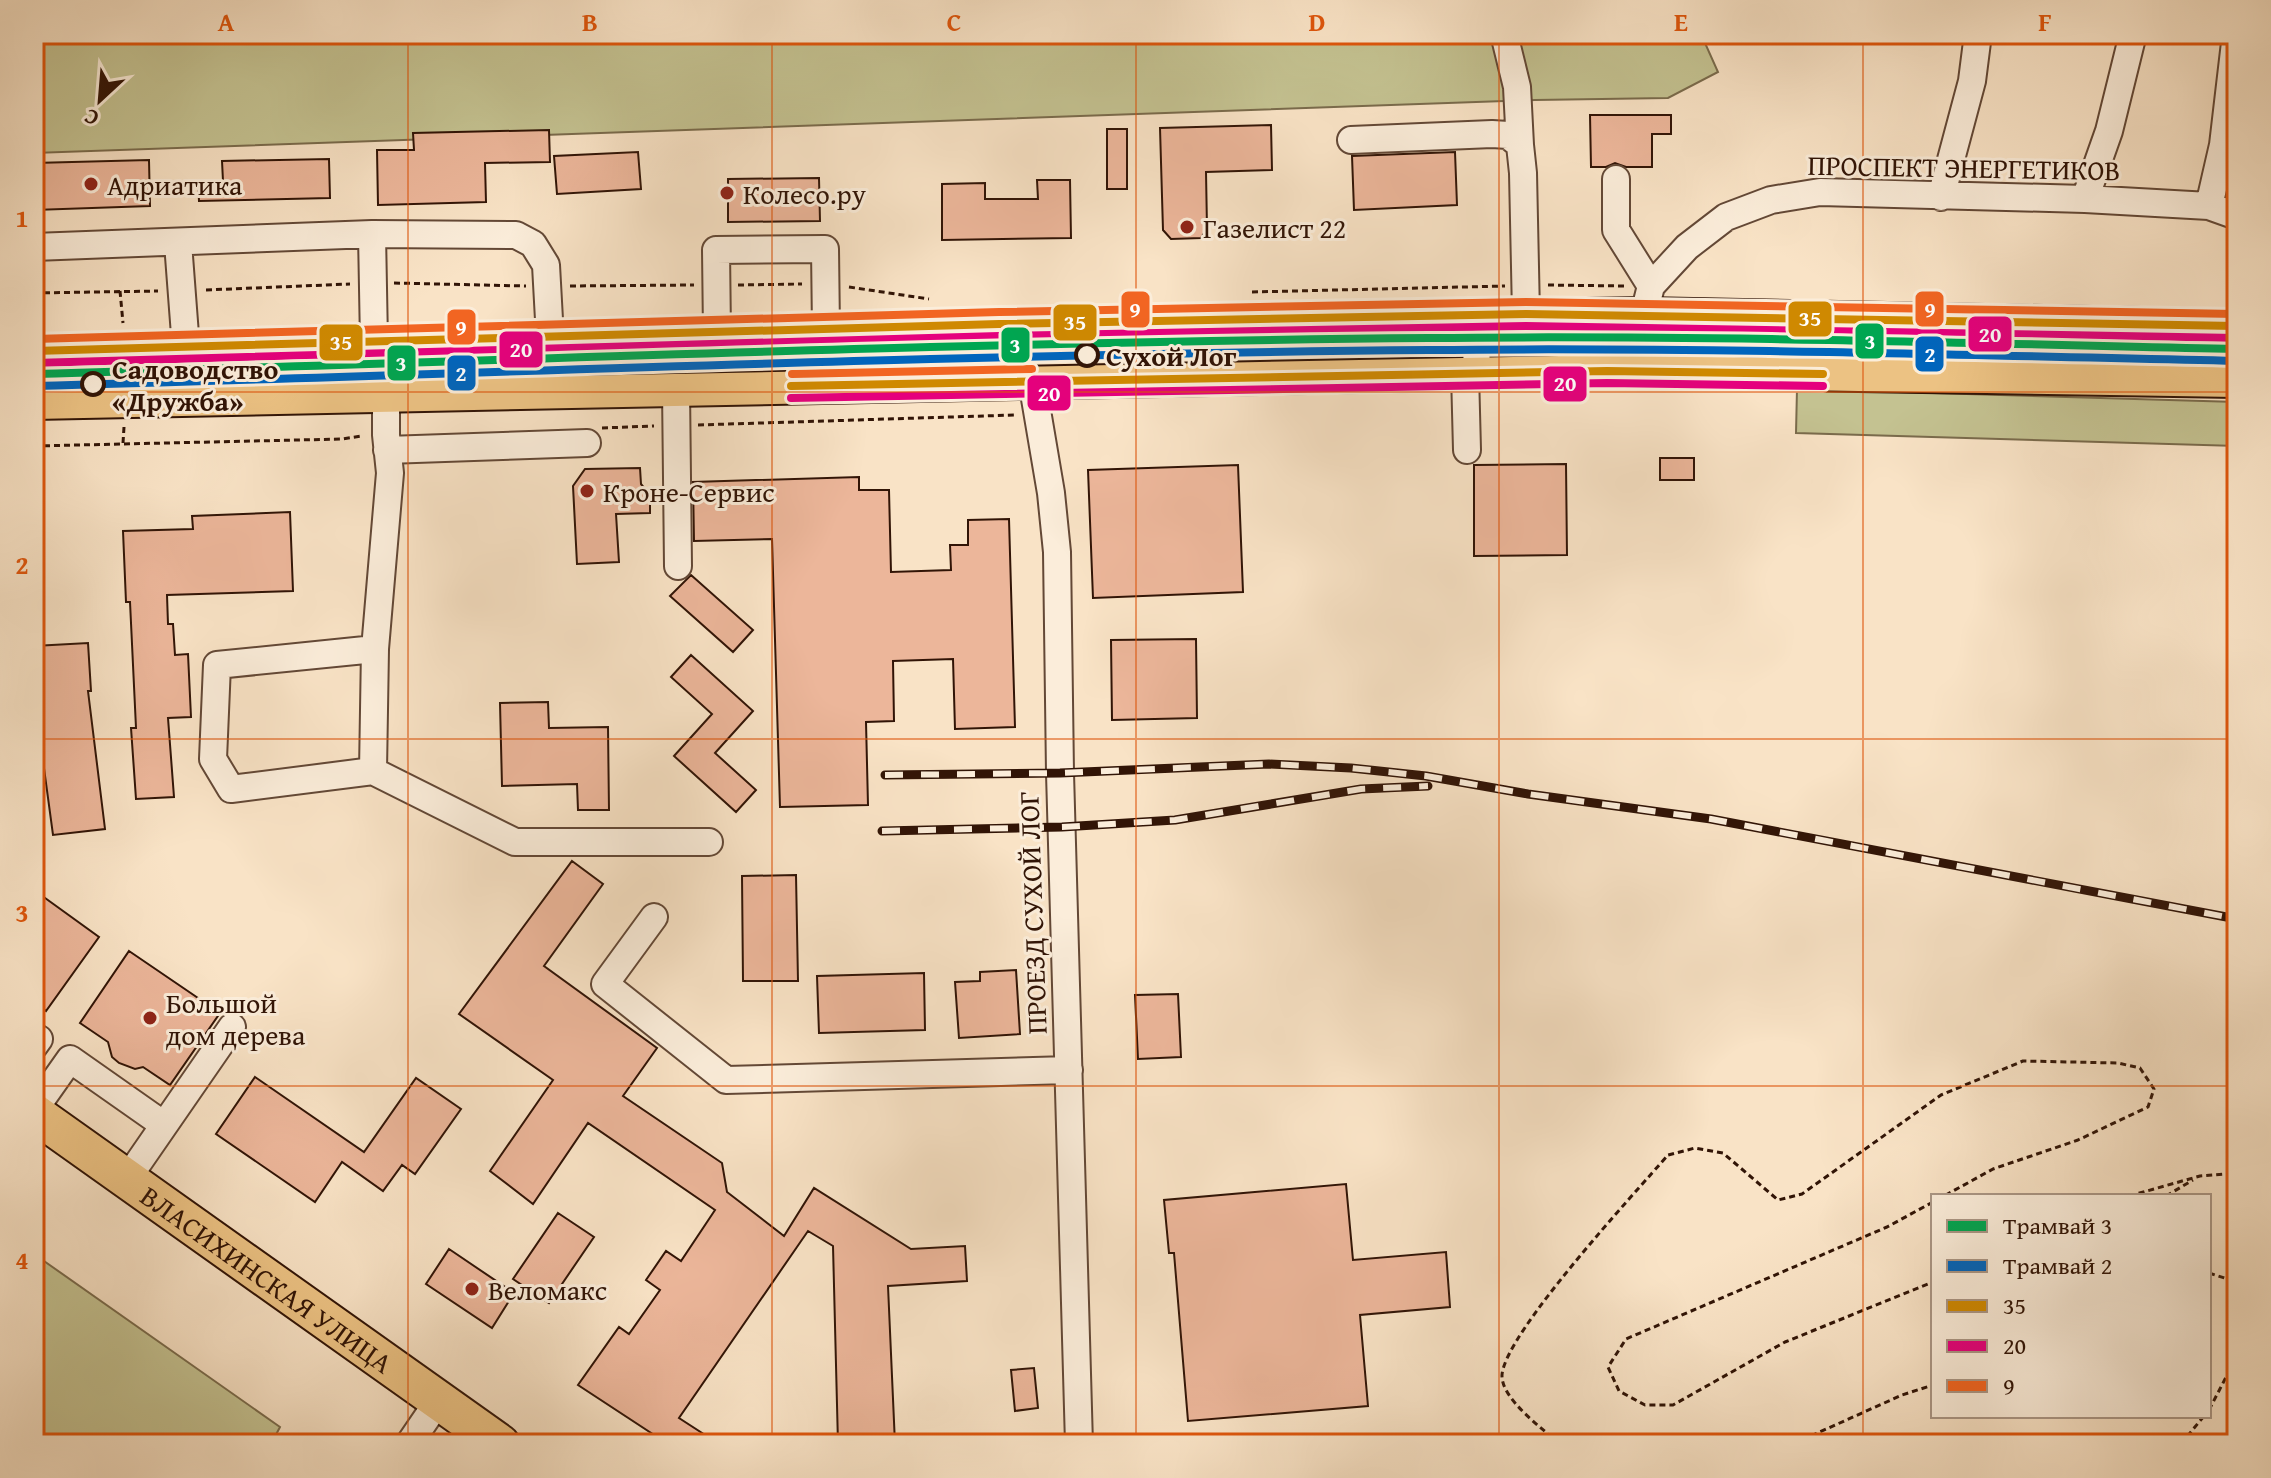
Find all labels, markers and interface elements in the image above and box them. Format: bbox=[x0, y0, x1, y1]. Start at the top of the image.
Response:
text: A bbox=[218, 2, 235, 41]
text: B bbox=[582, 2, 598, 41]
text: C bbox=[947, 2, 961, 41]
text: D bbox=[1309, 2, 1325, 41]
text: E bbox=[1674, 2, 1688, 41]
text: F bbox=[2038, 2, 2052, 41]
north arrow bbox=[60, 60, 140, 140]
text: С bbox=[79, 101, 104, 135]
street label: ПРОСПЕКТ ЭНЕРГЕТИКОВ bbox=[1807, 144, 2121, 190]
place label: Адриатика bbox=[107, 164, 243, 205]
place label: Колесо.ру bbox=[743, 173, 866, 214]
marker: Адриатика bbox=[82, 175, 100, 193]
marker: Колесо.ру bbox=[718, 184, 736, 202]
text: 1 bbox=[15, 198, 29, 237]
place label: Газелист 22 bbox=[1203, 207, 1346, 248]
marker: Газелист 22 bbox=[1178, 218, 1196, 236]
line badge: 9 bbox=[1120, 290, 1151, 329]
line badge: 9 bbox=[1914, 290, 1945, 328]
text: 9 bbox=[1129, 293, 1141, 325]
text: 9 bbox=[1924, 293, 1936, 325]
line badge: 35 bbox=[1787, 300, 1833, 338]
text: 35 bbox=[1799, 302, 1821, 334]
line badge: 35 bbox=[1052, 303, 1098, 342]
text: 35 bbox=[1064, 306, 1086, 338]
line badge: 9 bbox=[446, 308, 477, 346]
text: 9 bbox=[455, 311, 467, 343]
line badge: 20 bbox=[1967, 315, 2013, 353]
text: 20 bbox=[1979, 318, 2001, 350]
line badge: 3 bbox=[1854, 322, 1885, 360]
line badge: 35 bbox=[318, 323, 364, 362]
text: 3 bbox=[1864, 325, 1876, 357]
text: 35 bbox=[330, 326, 352, 358]
line badge: 3 bbox=[1000, 326, 1031, 364]
text: 3 bbox=[1009, 329, 1021, 361]
line badge: 20 bbox=[498, 330, 544, 369]
text: 20 bbox=[510, 333, 532, 365]
place label: Сухой Лог bbox=[1106, 335, 1237, 376]
line badge: 2 bbox=[1914, 335, 1945, 373]
text: 2 bbox=[1924, 338, 1936, 370]
marker: Сухой Лог bbox=[1075, 343, 1099, 367]
line badge: 3 bbox=[386, 344, 417, 382]
text: 3 bbox=[395, 347, 407, 379]
place label: Садоводство «Дружба» bbox=[112, 348, 279, 421]
line badge: 2 bbox=[446, 354, 477, 392]
text: 2 bbox=[455, 357, 467, 389]
line badge: 20 bbox=[1542, 365, 1588, 403]
text: 20 bbox=[1554, 367, 1576, 399]
marker: Садоводство «Дружба» bbox=[81, 372, 105, 396]
line badge: 20 bbox=[1026, 374, 1072, 412]
text: 20 bbox=[1038, 377, 1060, 409]
place label: Кроне-Сервис bbox=[603, 471, 775, 512]
marker: Кроне-Сервис bbox=[578, 482, 596, 500]
text: 2 bbox=[15, 545, 29, 584]
street label: ПРОЕЗД СУХОЙ ЛОГ bbox=[1007, 791, 1057, 1035]
text: 3 bbox=[15, 893, 29, 932]
place label: Большой дом дерева bbox=[166, 982, 306, 1055]
marker: Большой дом дерева bbox=[141, 1009, 159, 1027]
street label: ВЛАСИХИНСКАЯ УЛИЦА bbox=[133, 1175, 401, 1382]
legend bbox=[1931, 1194, 2211, 1418]
text: Трамвай 3 bbox=[2003, 1208, 2112, 1243]
text: 4 bbox=[15, 1240, 29, 1279]
text: Трамвай 2 bbox=[2003, 1248, 2112, 1283]
place label: Веломакс bbox=[488, 1269, 607, 1310]
marker: Веломакс bbox=[463, 1280, 481, 1298]
text: 35 bbox=[2003, 1288, 2026, 1323]
text: 20 bbox=[2003, 1328, 2026, 1363]
text: 9 bbox=[2003, 1368, 2015, 1403]

